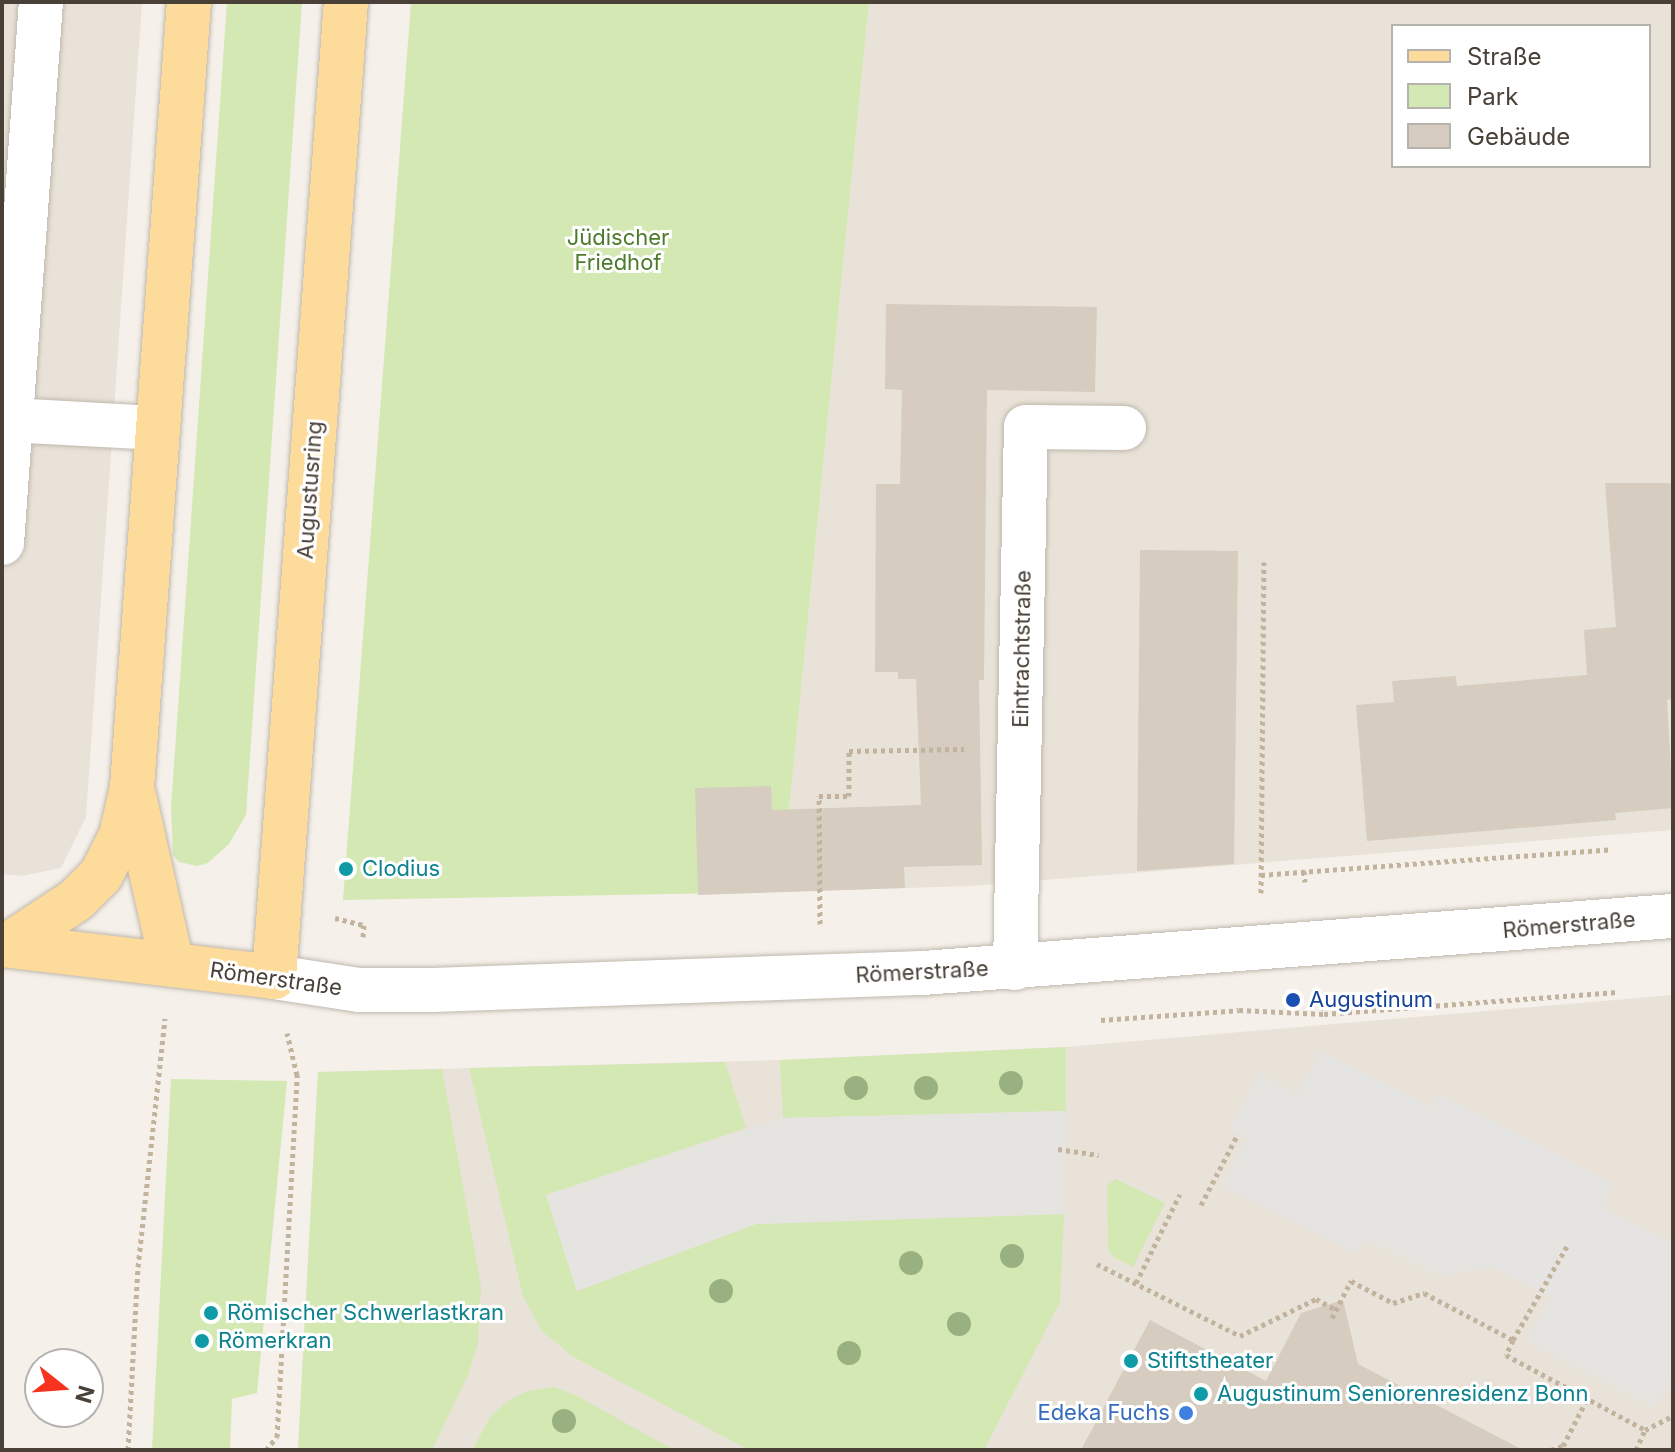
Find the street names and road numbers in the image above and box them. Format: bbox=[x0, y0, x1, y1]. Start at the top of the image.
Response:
street label: Augustusring bbox=[292, 420, 328, 560]
street label: Eintrachtstraße bbox=[1007, 570, 1037, 728]
street label: Römerstraße bbox=[1501, 906, 1637, 944]
street label: Römerstraße bbox=[855, 955, 989, 989]
street label: Römerstraße bbox=[208, 957, 344, 1001]

